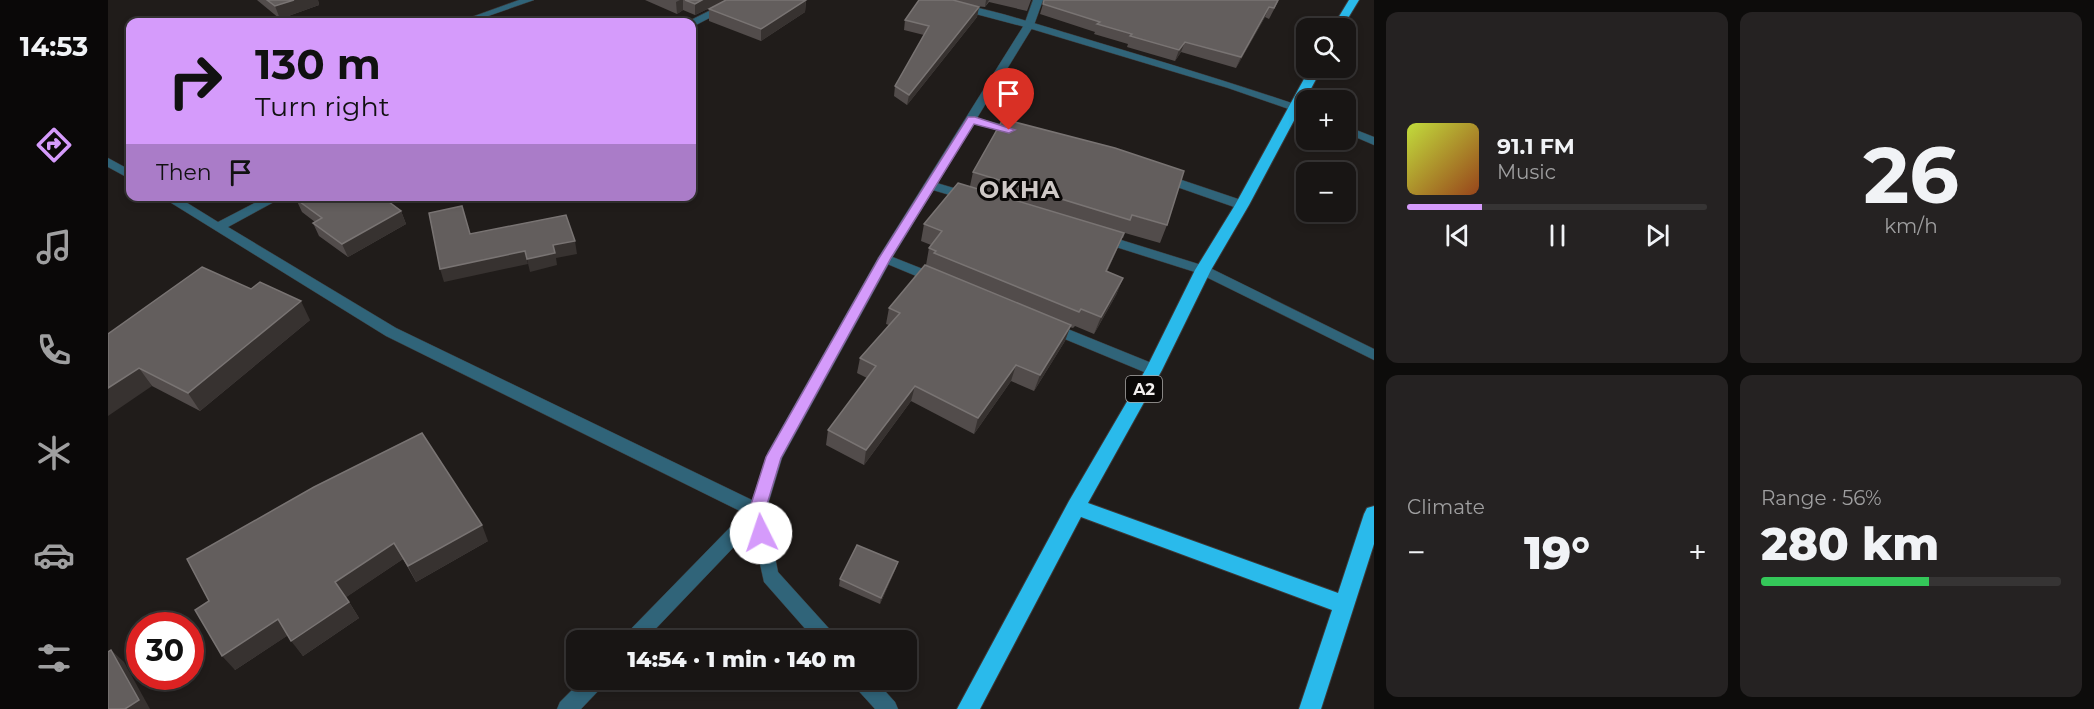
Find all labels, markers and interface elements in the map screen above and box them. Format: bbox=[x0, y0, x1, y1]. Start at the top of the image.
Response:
map controls bbox=[1296, 18, 1356, 222]
button: search bbox=[1296, 18, 1356, 78]
text: 14:53 bbox=[20, 30, 88, 63]
text: 130 m bbox=[255, 38, 381, 90]
icon: right bbox=[156, 42, 234, 120]
pin bbox=[983, 68, 1034, 130]
icon: arrive bbox=[992, 77, 1025, 110]
text: Turn right bbox=[255, 90, 390, 123]
button: + bbox=[1296, 90, 1356, 150]
icon: directions bbox=[33, 124, 75, 166]
text: 26 bbox=[1863, 127, 1959, 223]
text: 91.1 FM bbox=[1497, 133, 1575, 160]
icon: arrive bbox=[224, 156, 257, 189]
text: Then bbox=[156, 159, 212, 186]
text: Music bbox=[1497, 160, 1556, 184]
button: − bbox=[1296, 162, 1356, 222]
district label: OKHA bbox=[979, 175, 1061, 204]
text: km/h bbox=[1884, 214, 1938, 238]
icon: previous bbox=[1441, 219, 1474, 252]
icon: pause bbox=[1541, 219, 1574, 252]
icon: next bbox=[1641, 219, 1674, 252]
icon: music bbox=[33, 226, 75, 268]
icon: phone bbox=[33, 329, 75, 371]
road number: A2 bbox=[1126, 376, 1162, 402]
icon: climate bbox=[33, 432, 75, 474]
text: Range · 56% bbox=[1761, 486, 1882, 510]
text: Climate bbox=[1407, 495, 1485, 519]
position arrow bbox=[729, 501, 793, 565]
text: 280 km bbox=[1761, 516, 1939, 571]
text: 19° bbox=[1524, 525, 1590, 580]
text: − bbox=[1407, 532, 1426, 572]
text: + bbox=[1688, 532, 1707, 572]
icon: car bbox=[33, 534, 75, 576]
speed limit sign: 30 bbox=[126, 612, 204, 690]
icon: filters bbox=[33, 637, 75, 679]
text: 14:54 · 1 min · 140 m bbox=[627, 646, 856, 673]

